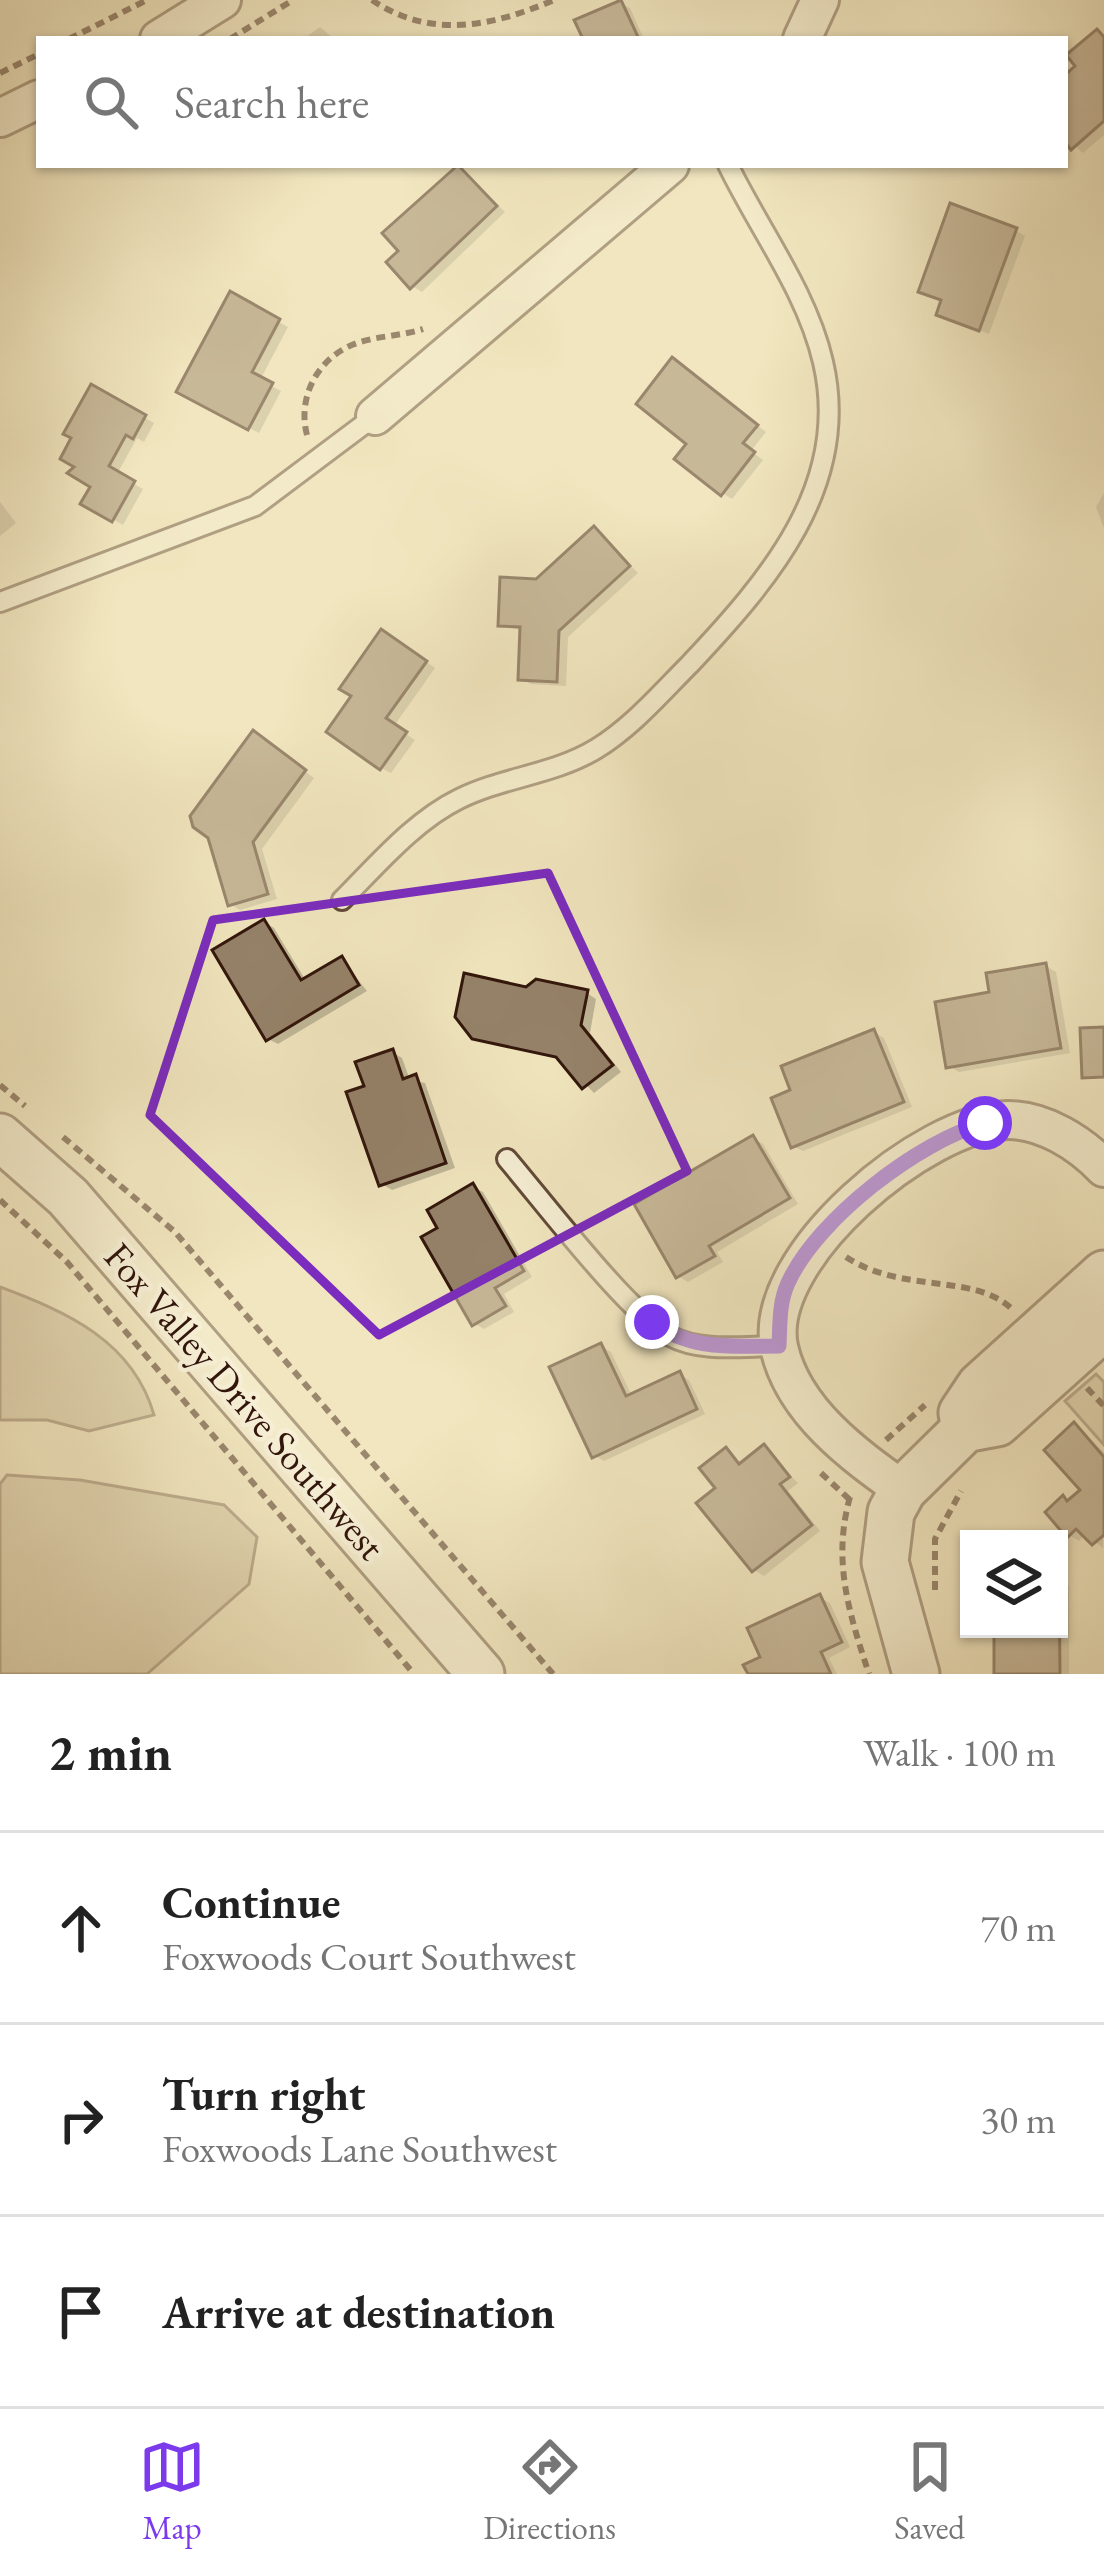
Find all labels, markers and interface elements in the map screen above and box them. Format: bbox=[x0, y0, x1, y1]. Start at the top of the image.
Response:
search box bbox=[36, 36, 1068, 168]
icon: search bbox=[78, 69, 144, 135]
text: Search here bbox=[174, 73, 369, 131]
route start bbox=[958, 1096, 1012, 1150]
street label: Fox Valley Drive Southwest bbox=[93, 1232, 397, 1570]
route end bbox=[625, 1295, 679, 1349]
map controls bbox=[960, 1530, 1068, 1638]
button: layers bbox=[960, 1530, 1068, 1638]
text: 2 min bbox=[48, 1719, 172, 1785]
text: Walk · 100 m bbox=[863, 1727, 1056, 1778]
text: Continue bbox=[162, 1873, 340, 1931]
icon: ahead bbox=[48, 1895, 114, 1961]
text: 70 m bbox=[980, 1902, 1056, 1953]
text: Foxwoods Court Southwest bbox=[162, 1931, 576, 1982]
text: Turn right bbox=[162, 2065, 365, 2123]
icon: right bbox=[48, 2087, 114, 2153]
text: 30 m bbox=[980, 2094, 1056, 2145]
text: Foxwoods Lane Southwest bbox=[162, 2123, 557, 2174]
icon: arrive bbox=[48, 2279, 114, 2345]
text: Arrive at destination bbox=[162, 2283, 555, 2341]
tab: Map bbox=[139, 2434, 205, 2549]
tab: Directions bbox=[483, 2434, 616, 2549]
tab: Saved bbox=[894, 2434, 965, 2549]

